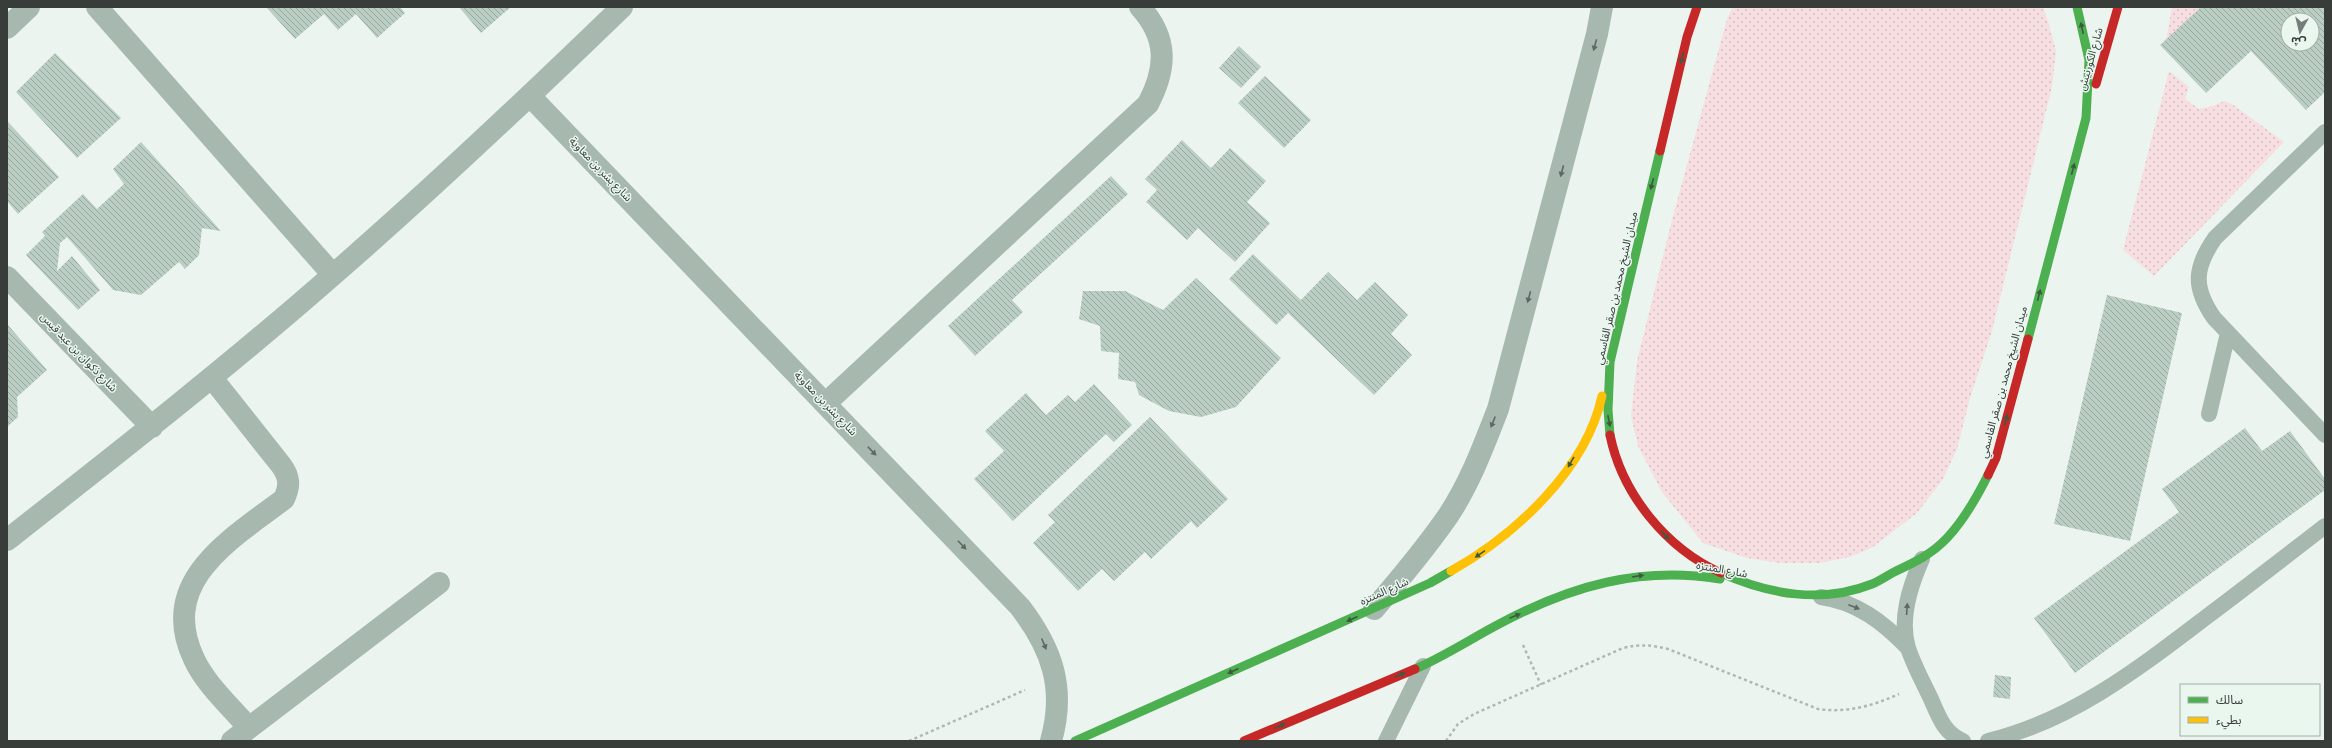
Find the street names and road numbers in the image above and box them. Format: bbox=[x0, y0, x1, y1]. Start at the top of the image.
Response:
street label: شارع الكورنيش bbox=[2074, 26, 2107, 92]
street label: شارع بشر بن معاوية bbox=[566, 134, 636, 205]
street label: ميدان الشيخ محمد بن صقر القاسمي bbox=[1592, 210, 1643, 366]
street label: ميدان الشيخ محمد بن صقر القاسمي bbox=[1976, 304, 2033, 460]
street label: شارع ذكوان بن عبد قيس bbox=[37, 309, 121, 396]
street label: شارع بشر بن معاوية bbox=[791, 368, 861, 439]
street label: شارع المنتزه bbox=[1695, 558, 1749, 581]
street label: شارع المنتزه bbox=[1357, 574, 1411, 609]

